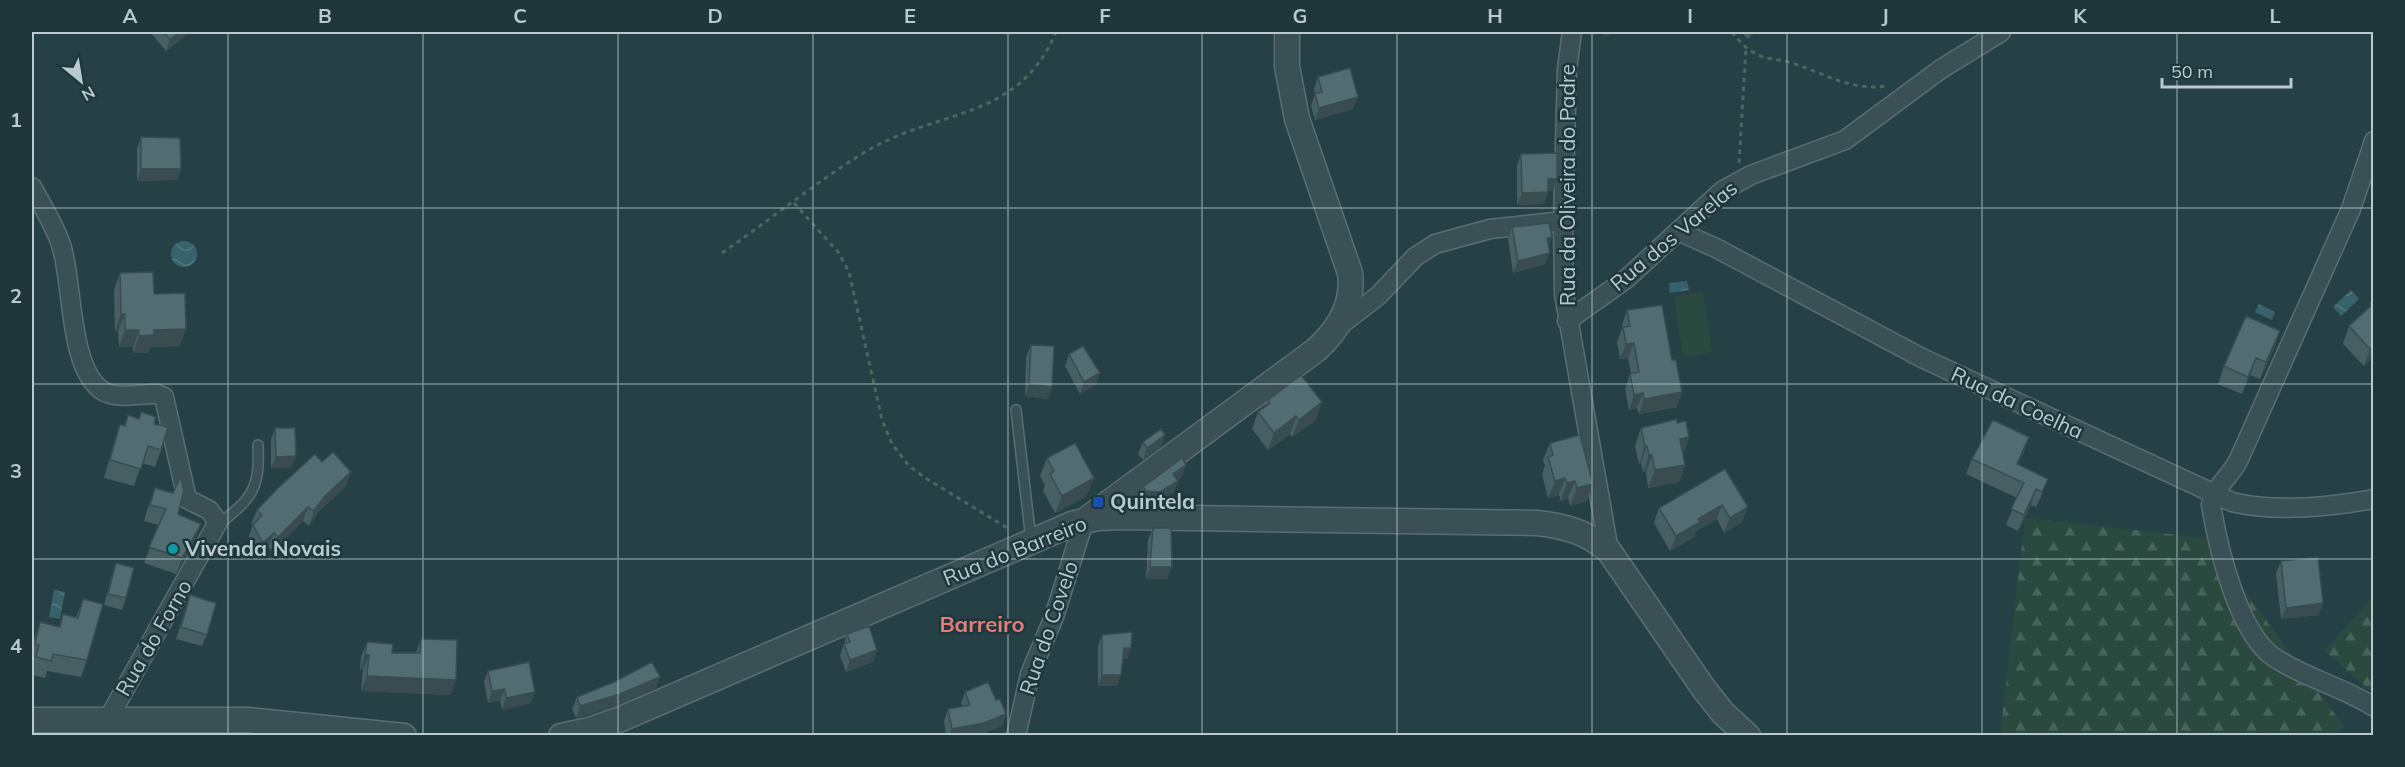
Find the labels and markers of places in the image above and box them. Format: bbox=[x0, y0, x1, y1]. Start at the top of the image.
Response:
place label: Quintela bbox=[1110, 488, 1195, 514]
marker: Quintela bbox=[1091, 495, 1105, 509]
place label: Vivenda Novais bbox=[184, 535, 341, 561]
marker: Vivenda Novais bbox=[166, 542, 180, 556]

